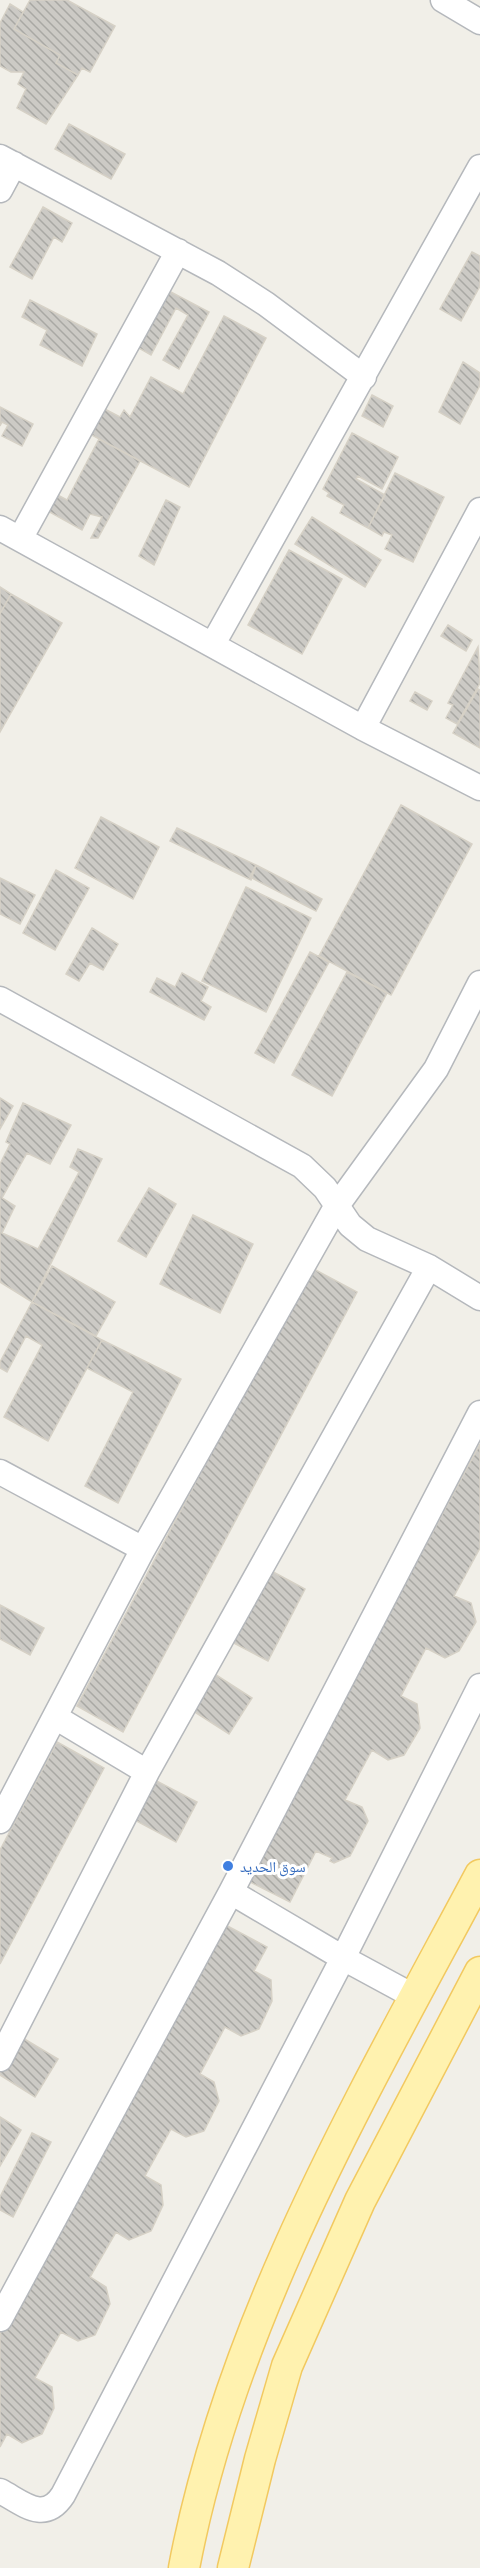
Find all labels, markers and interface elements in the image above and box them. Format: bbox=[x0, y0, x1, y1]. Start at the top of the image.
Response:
place label: سوق الحديد bbox=[240, 1857, 306, 1877]
marker: سوق الحديد bbox=[221, 1859, 235, 1873]

